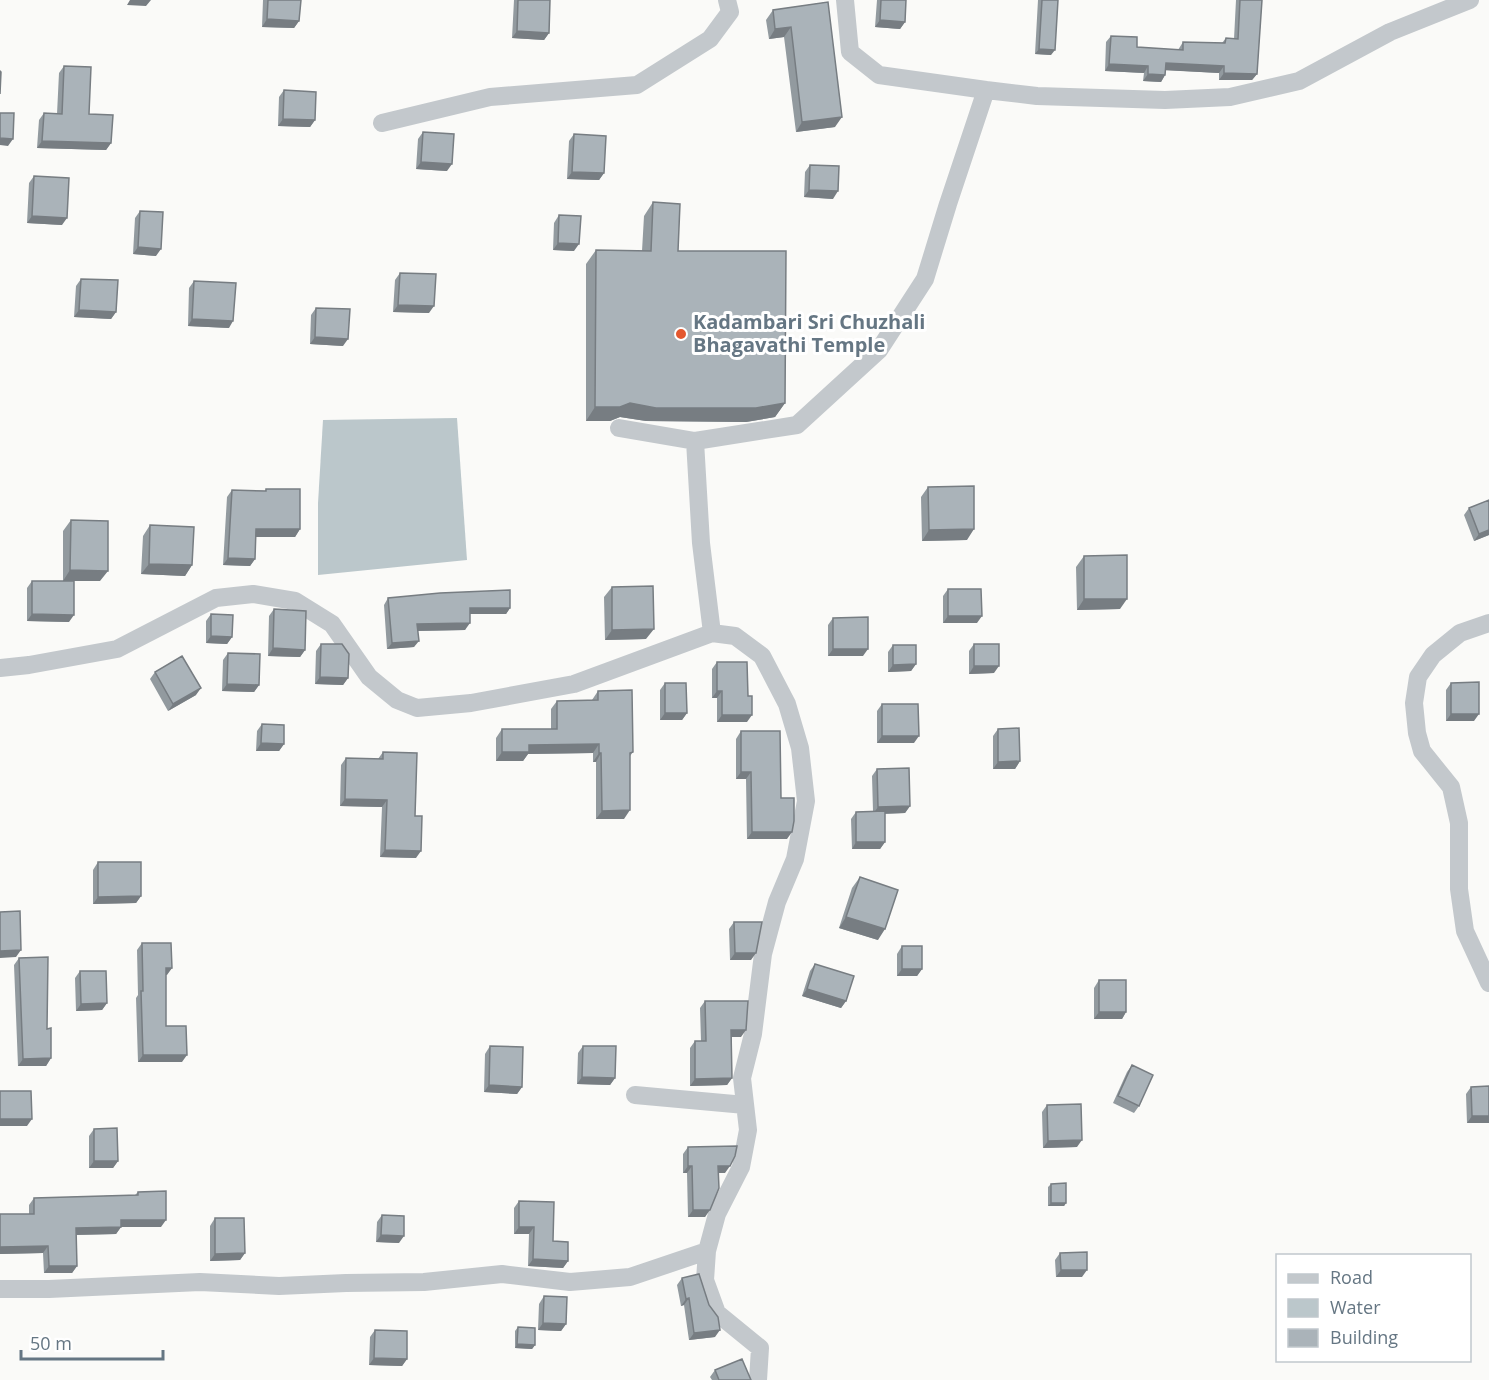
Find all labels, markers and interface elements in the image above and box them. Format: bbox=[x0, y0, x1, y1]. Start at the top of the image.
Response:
place label: Kadambari Sri Chuzhali Bhagavathi Temple bbox=[693, 308, 925, 358]
marker: Kadambari Sri Chuzhali Bhagavathi Temple bbox=[674, 327, 688, 341]
legend bbox=[1276, 1254, 1471, 1362]
text: Road bbox=[1330, 1265, 1373, 1289]
text: Water bbox=[1330, 1295, 1381, 1319]
scale bar bbox=[21, 1323, 164, 1361]
text: Building bbox=[1330, 1325, 1398, 1349]
text: 50 m bbox=[30, 1331, 72, 1355]

